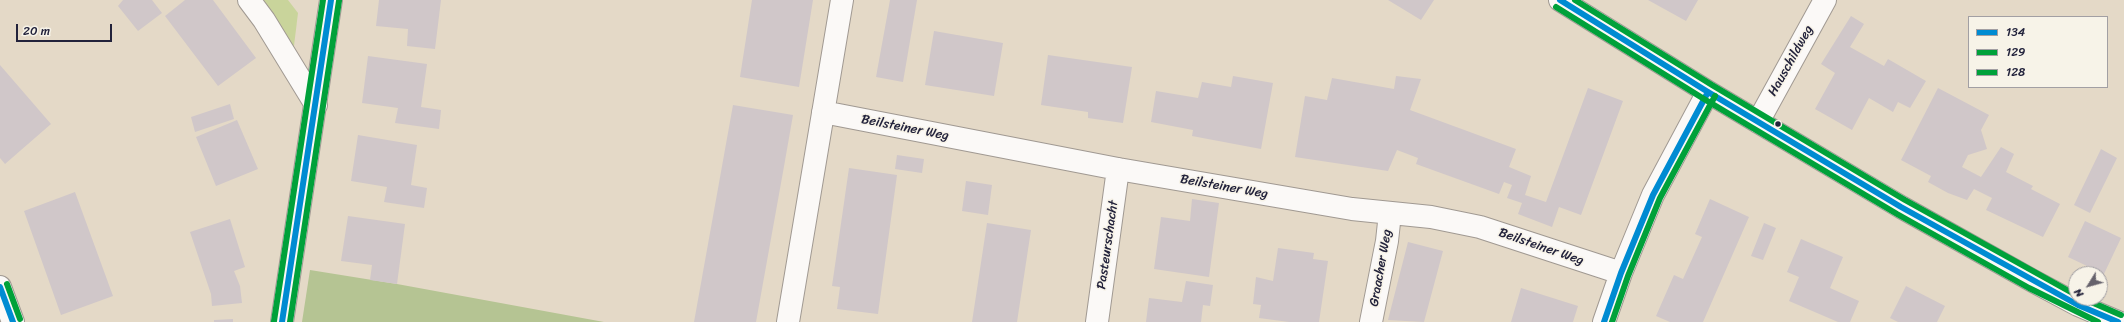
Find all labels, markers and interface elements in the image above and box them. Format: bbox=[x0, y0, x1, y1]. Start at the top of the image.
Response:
scale bar bbox=[18, 16, 114, 42]
legend bbox=[1968, 16, 2108, 88]
text: 20 m bbox=[23, 20, 50, 42]
text: 134 bbox=[2006, 21, 2025, 43]
street label: Hauschildweg bbox=[1765, 23, 1817, 99]
text: 129 bbox=[2006, 41, 2025, 63]
text: 128 bbox=[2006, 61, 2025, 83]
street label: Beilsteiner Weg bbox=[860, 112, 950, 144]
unlabelled marker bbox=[1773, 119, 1783, 129]
street label: Beilsteiner Weg bbox=[1179, 172, 1269, 202]
street label: Pasteurschacht bbox=[1094, 200, 1122, 290]
street label: Beilsteiner Weg bbox=[1496, 225, 1586, 269]
street label: Graacher Weg bbox=[1367, 228, 1395, 308]
north arrow bbox=[2068, 266, 2108, 306]
text: N bbox=[2069, 284, 2089, 302]

